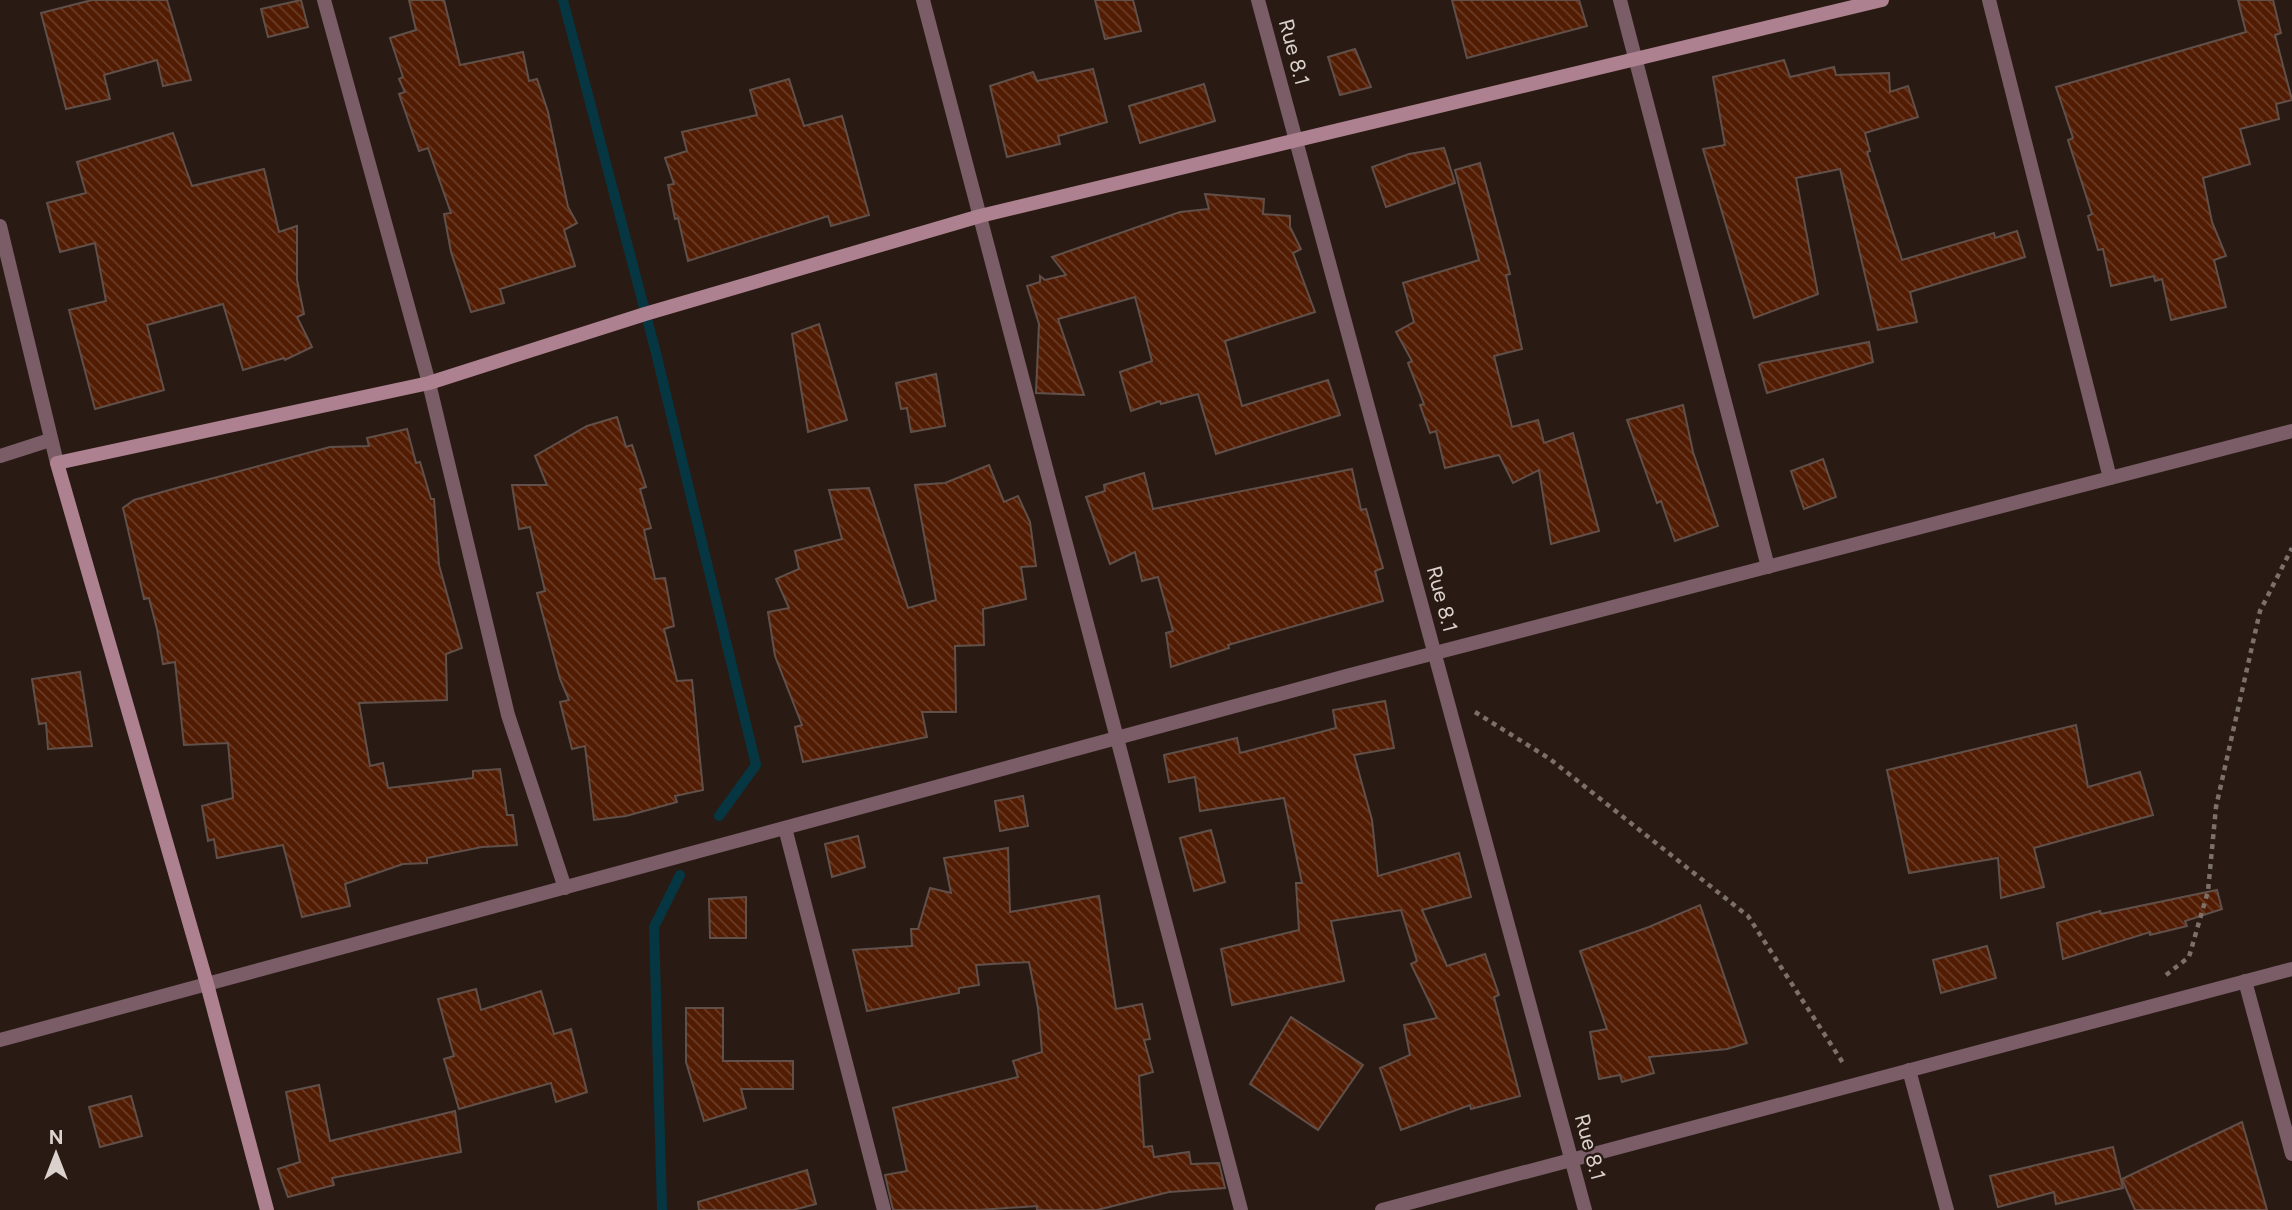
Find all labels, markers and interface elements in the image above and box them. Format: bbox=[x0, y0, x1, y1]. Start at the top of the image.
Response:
street label: Rue 8.1 bbox=[1274, 16, 1315, 88]
street label: Rue 8.1 bbox=[1422, 563, 1463, 635]
street label: Rue 8.1 bbox=[1570, 1111, 1611, 1183]
north arrow bbox=[21, 1119, 91, 1189]
text: N bbox=[49, 1126, 63, 1149]

